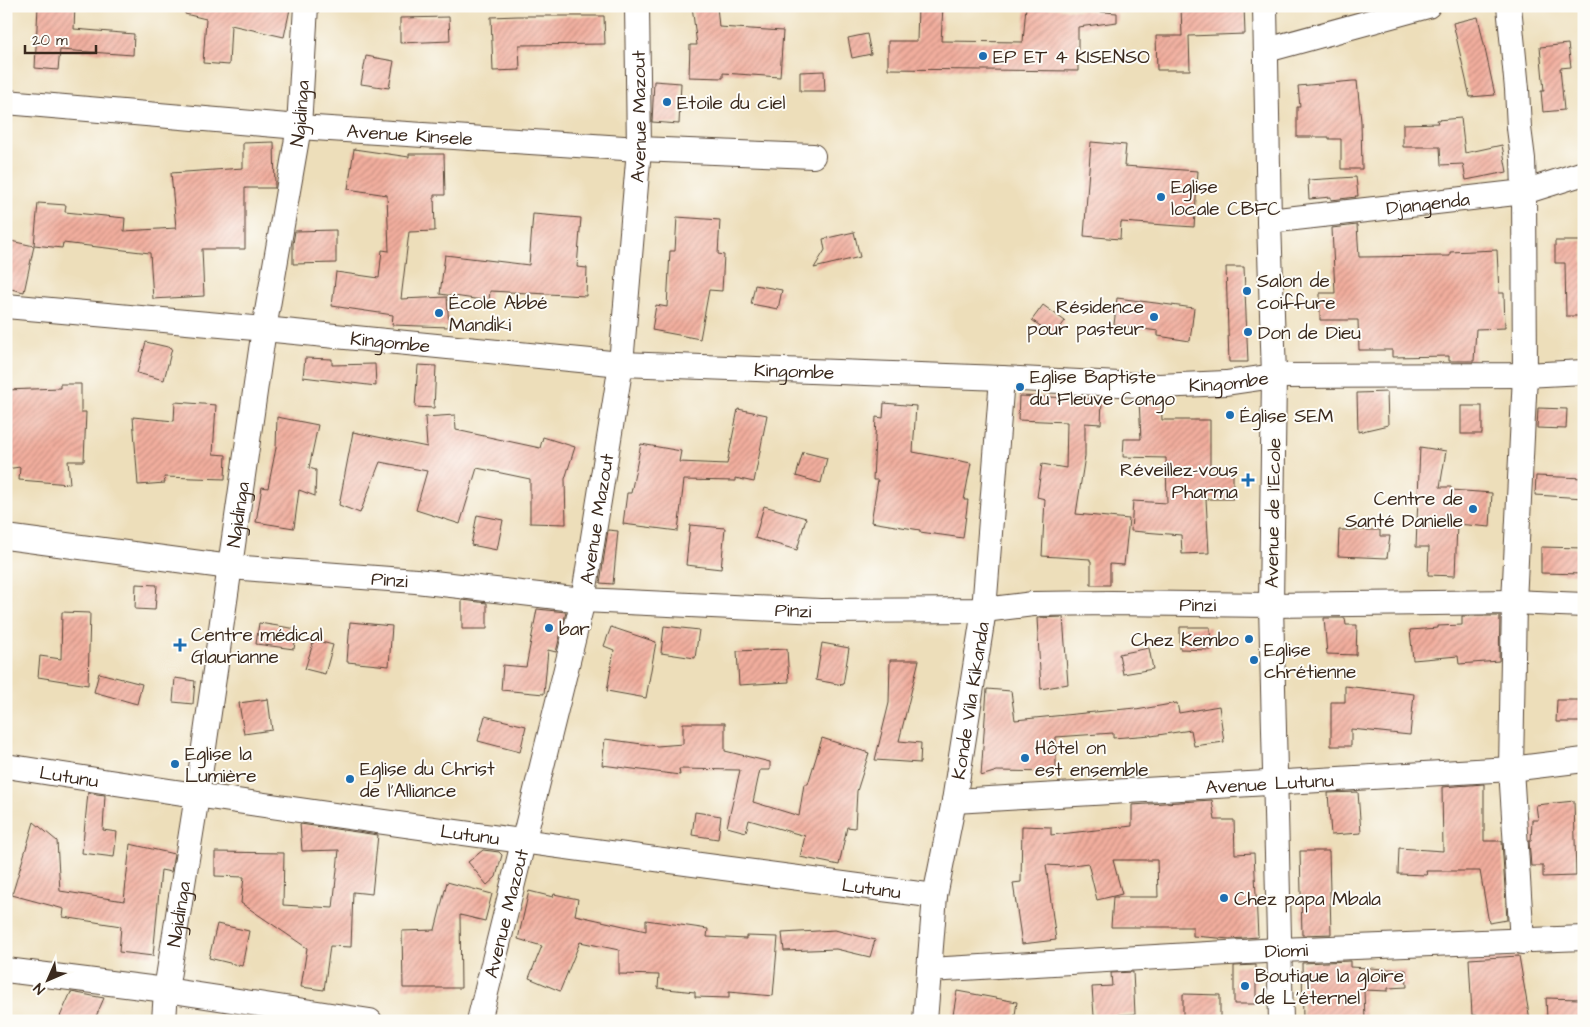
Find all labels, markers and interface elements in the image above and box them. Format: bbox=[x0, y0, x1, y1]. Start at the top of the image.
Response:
scale bar bbox=[25, 22, 96, 54]
text: 20 m bbox=[32, 30, 68, 51]
place label: EP ET 4 KISENSO bbox=[993, 44, 1150, 71]
street label: Avenue Mazout bbox=[624, 50, 654, 184]
marker: EP ET 4 KISENSO bbox=[977, 50, 989, 62]
street label: Ngidinga bbox=[284, 79, 317, 149]
place label: Etoile du ciel bbox=[677, 90, 786, 117]
marker: Etoile du ciel bbox=[661, 96, 673, 108]
street label: Avenue Kinsele bbox=[346, 118, 474, 153]
place label: Eglise locale CBFC bbox=[1171, 174, 1281, 223]
street label: Djangenda bbox=[1385, 186, 1472, 223]
marker: Eglise locale CBFC bbox=[1155, 191, 1167, 203]
place label: Salon de coiffure bbox=[1257, 268, 1336, 317]
marker: Salon de coiffure bbox=[1241, 285, 1253, 297]
place label: École Abbé Mandiki bbox=[449, 290, 548, 339]
place label: Résidence pour pasteur bbox=[1027, 294, 1145, 343]
marker: École Abbé Mandiki bbox=[433, 307, 445, 319]
marker: Résidence pour pasteur bbox=[1148, 311, 1160, 323]
place label: Don de Dieu bbox=[1258, 320, 1361, 347]
street label: Kingombe bbox=[349, 326, 431, 360]
marker: Don de Dieu bbox=[1242, 326, 1254, 338]
street label: Kingombe bbox=[754, 357, 835, 387]
place label: Eglise Baptiste du Fleuve Congo bbox=[1030, 364, 1175, 414]
street label: Kingombe bbox=[1188, 365, 1271, 400]
marker: Eglise Baptiste du Fleuve Congo bbox=[1014, 381, 1026, 393]
place label: Église SEM bbox=[1240, 403, 1334, 431]
marker: Église SEM bbox=[1224, 409, 1236, 421]
street label: Avenue de l'Ecole bbox=[1259, 438, 1288, 588]
street label: Avenue Mazout bbox=[574, 451, 621, 586]
place label: Réveillez-vous Pharma bbox=[1120, 457, 1238, 506]
marker: Réveillez-vous Pharma bbox=[1242, 474, 1254, 486]
street label: Ngidinga bbox=[221, 480, 257, 549]
place label: Centre de Santé Danielle bbox=[1345, 486, 1463, 535]
marker: Centre de Santé Danielle bbox=[1467, 503, 1479, 515]
street label: Pinzi bbox=[370, 566, 409, 595]
street label: Pinzi bbox=[1179, 592, 1216, 619]
street label: Pinzi bbox=[774, 597, 812, 626]
place label: bar bbox=[559, 616, 590, 643]
street label: Konde Vila Kikanda bbox=[946, 620, 997, 781]
place label: Centre médical Glaurianne bbox=[191, 622, 323, 671]
marker: bar bbox=[543, 622, 555, 634]
place label: Chez Kembo bbox=[1131, 627, 1239, 654]
marker: Chez Kembo bbox=[1243, 633, 1255, 645]
place label: Eglise chrétienne bbox=[1264, 637, 1356, 686]
marker: Centre médical Glaurianne bbox=[173, 638, 187, 652]
marker: Eglise chrétienne bbox=[1248, 654, 1260, 666]
place label: Hôtel on est ensemble bbox=[1035, 735, 1148, 784]
place label: Eglise la Lumière bbox=[185, 741, 257, 790]
marker: Hôtel on est ensemble bbox=[1019, 752, 1031, 764]
place label: Eglise du Christ de l'Alliance bbox=[360, 756, 495, 805]
marker: Eglise la Lumière bbox=[169, 758, 181, 770]
street label: Lutunu bbox=[38, 759, 101, 795]
street label: Avenue Lutunu bbox=[1205, 767, 1335, 802]
marker: Eglise du Christ de l'Alliance bbox=[344, 773, 356, 785]
street label: Lutunu bbox=[439, 818, 501, 853]
street label: Avenue Mazout bbox=[478, 846, 536, 981]
street label: Lutunu bbox=[840, 872, 903, 906]
street label: Ngidinga bbox=[161, 879, 198, 949]
place label: Chez papa Mbala bbox=[1234, 886, 1381, 913]
marker: Chez papa Mbala bbox=[1218, 892, 1230, 904]
street label: Diomi bbox=[1264, 937, 1309, 966]
north arrow bbox=[22, 954, 72, 1004]
place label: Boutique la gloire de L'éternel bbox=[1255, 963, 1404, 1012]
text: N bbox=[29, 978, 50, 999]
marker: Boutique la gloire de L'éternel bbox=[1239, 980, 1251, 992]

